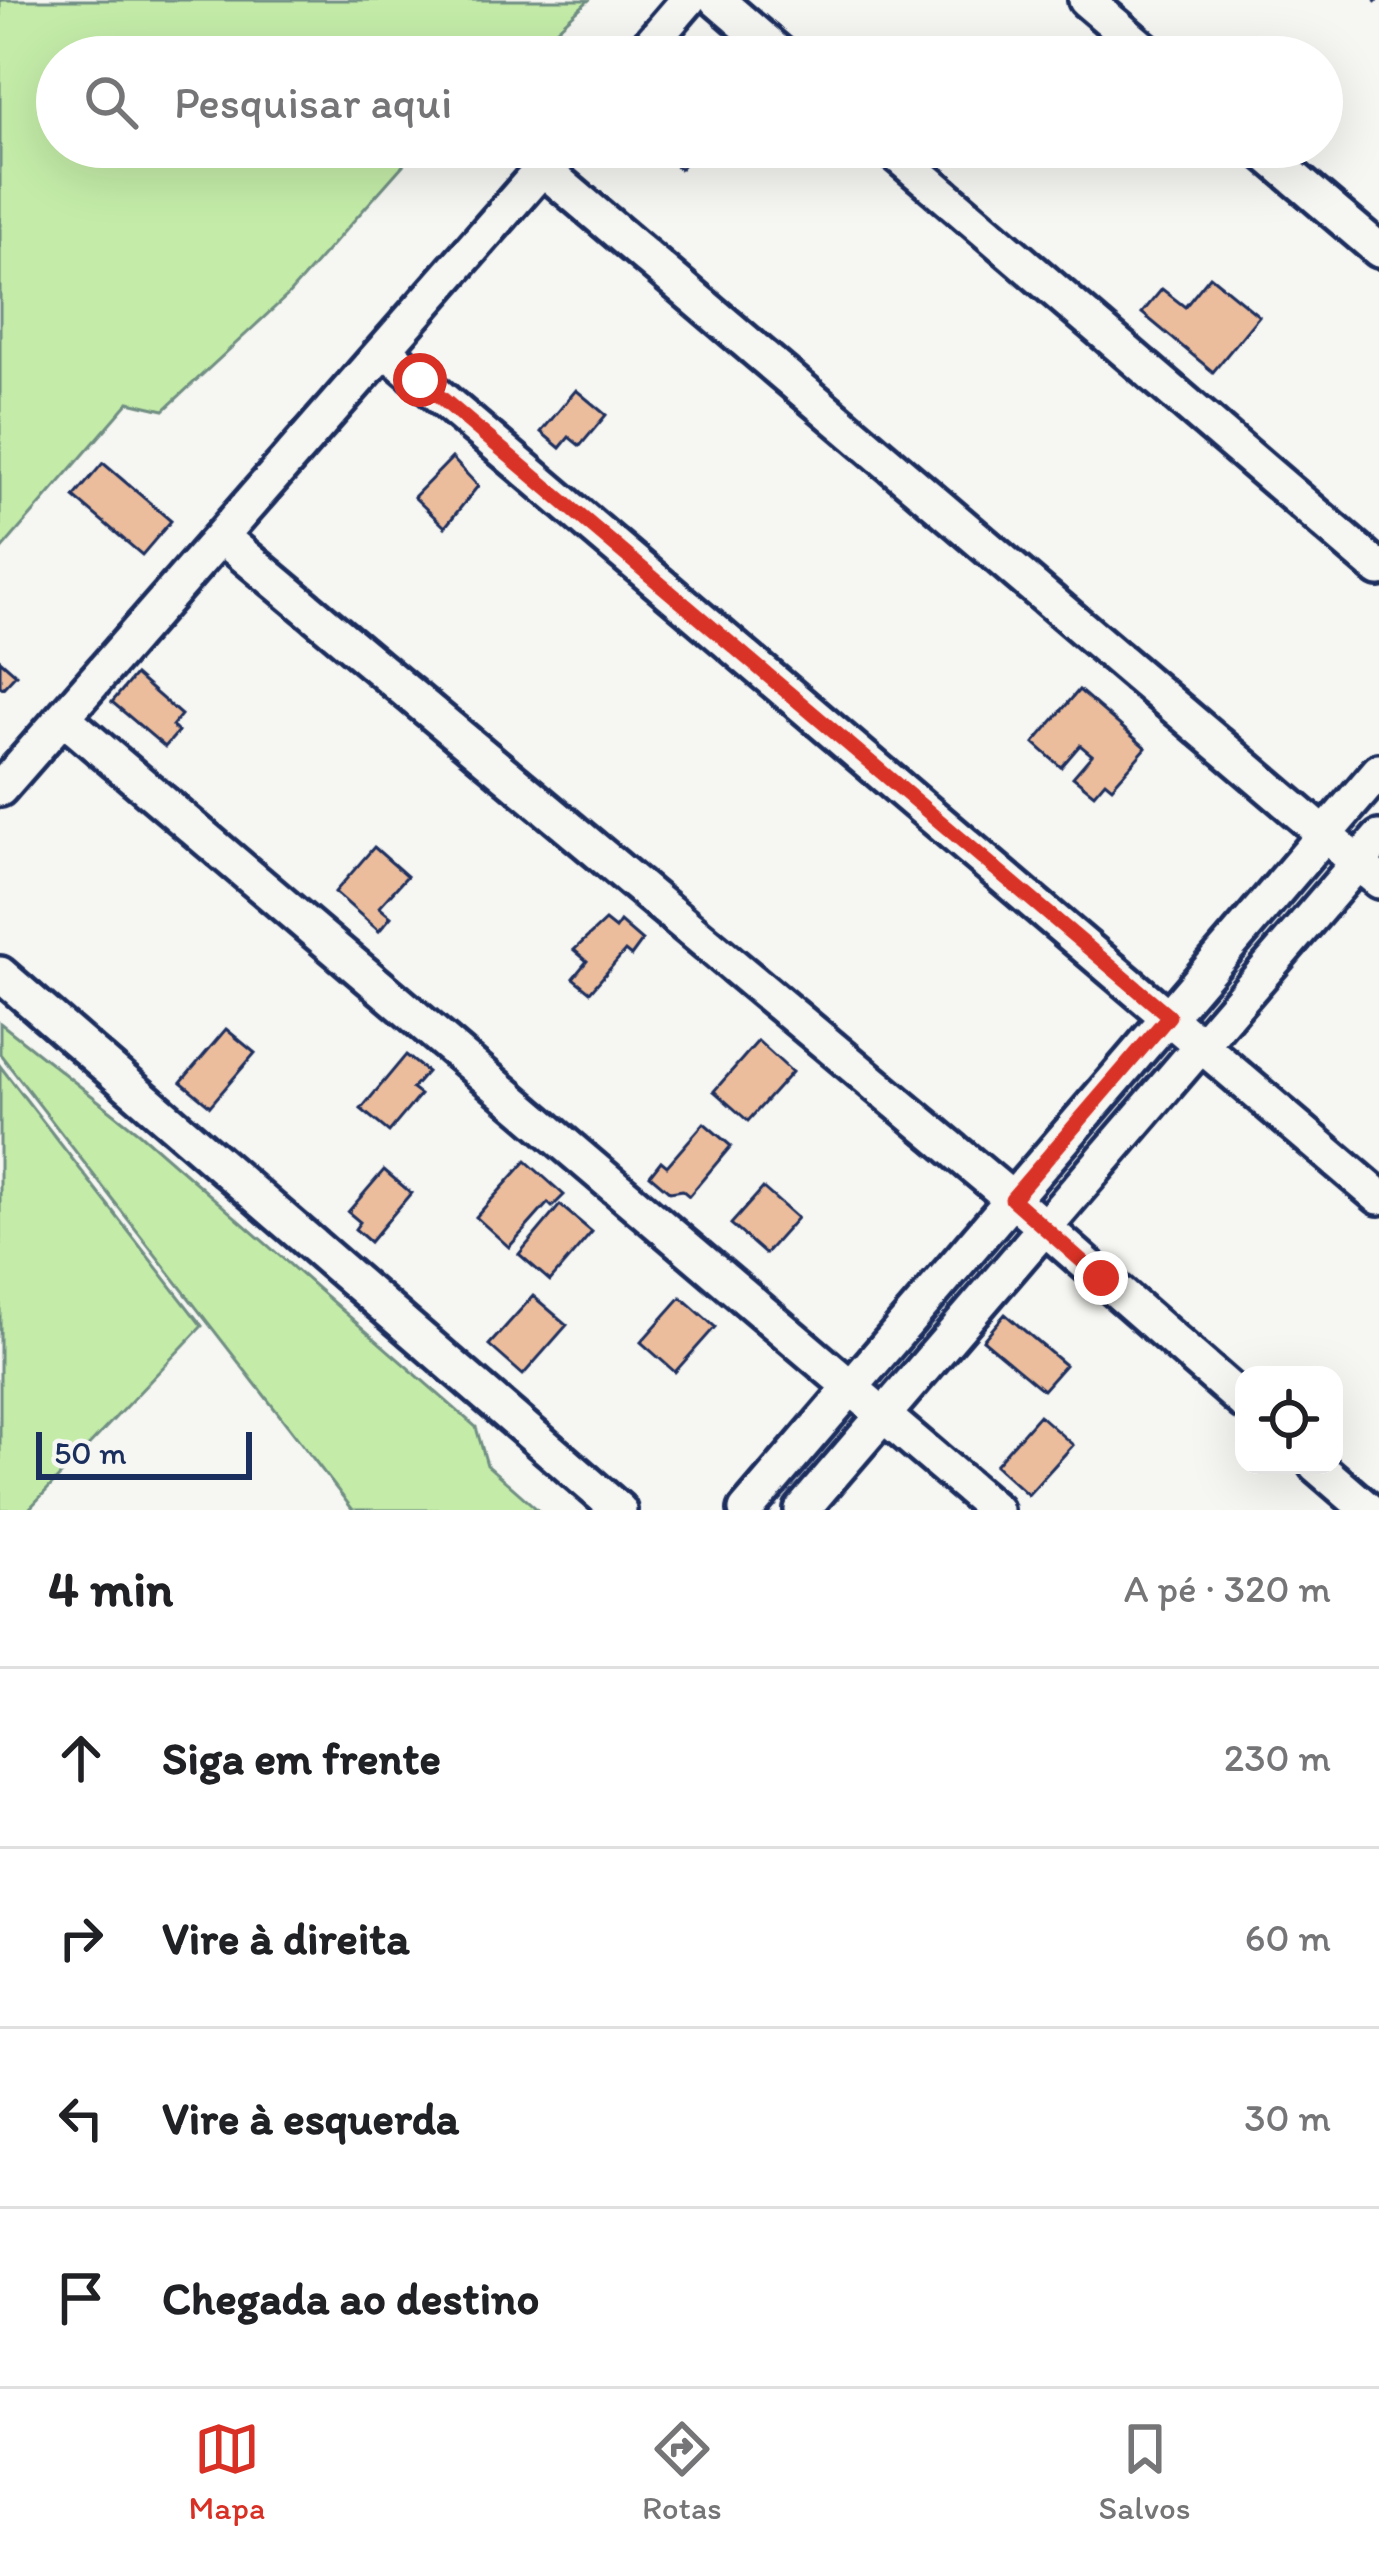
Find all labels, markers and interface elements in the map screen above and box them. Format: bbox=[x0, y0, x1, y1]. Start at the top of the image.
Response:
search box bbox=[36, 36, 1343, 168]
icon: search bbox=[78, 69, 144, 135]
text: Pesquisar aqui bbox=[174, 75, 452, 129]
route start bbox=[393, 353, 447, 407]
route end bbox=[1074, 1251, 1128, 1305]
map controls bbox=[1235, 1366, 1343, 1474]
button: locate bbox=[1235, 1366, 1343, 1474]
scale bar bbox=[36, 1426, 252, 1479]
text: 50 m bbox=[54, 1433, 127, 1472]
text: 4 min bbox=[48, 1558, 173, 1619]
text: A pé · 320 m bbox=[1124, 1565, 1331, 1612]
icon: ahead bbox=[48, 1725, 114, 1791]
text: Siga em frente bbox=[162, 1731, 441, 1785]
text: 230 m bbox=[1224, 1734, 1331, 1781]
icon: right bbox=[48, 1905, 114, 1971]
text: Vire à direita bbox=[162, 1911, 410, 1965]
text: 60 m bbox=[1245, 1914, 1331, 1961]
icon: left bbox=[48, 2085, 114, 2151]
text: Vire à esquerda bbox=[162, 2091, 459, 2145]
text: 30 m bbox=[1244, 2094, 1331, 2141]
icon: arrive bbox=[48, 2265, 114, 2331]
text: Chegada ao destino bbox=[162, 2271, 539, 2325]
tab: Mapa bbox=[188, 2416, 265, 2527]
tab: Rotas bbox=[642, 2416, 722, 2527]
tab: Salvos bbox=[1099, 2416, 1191, 2527]

